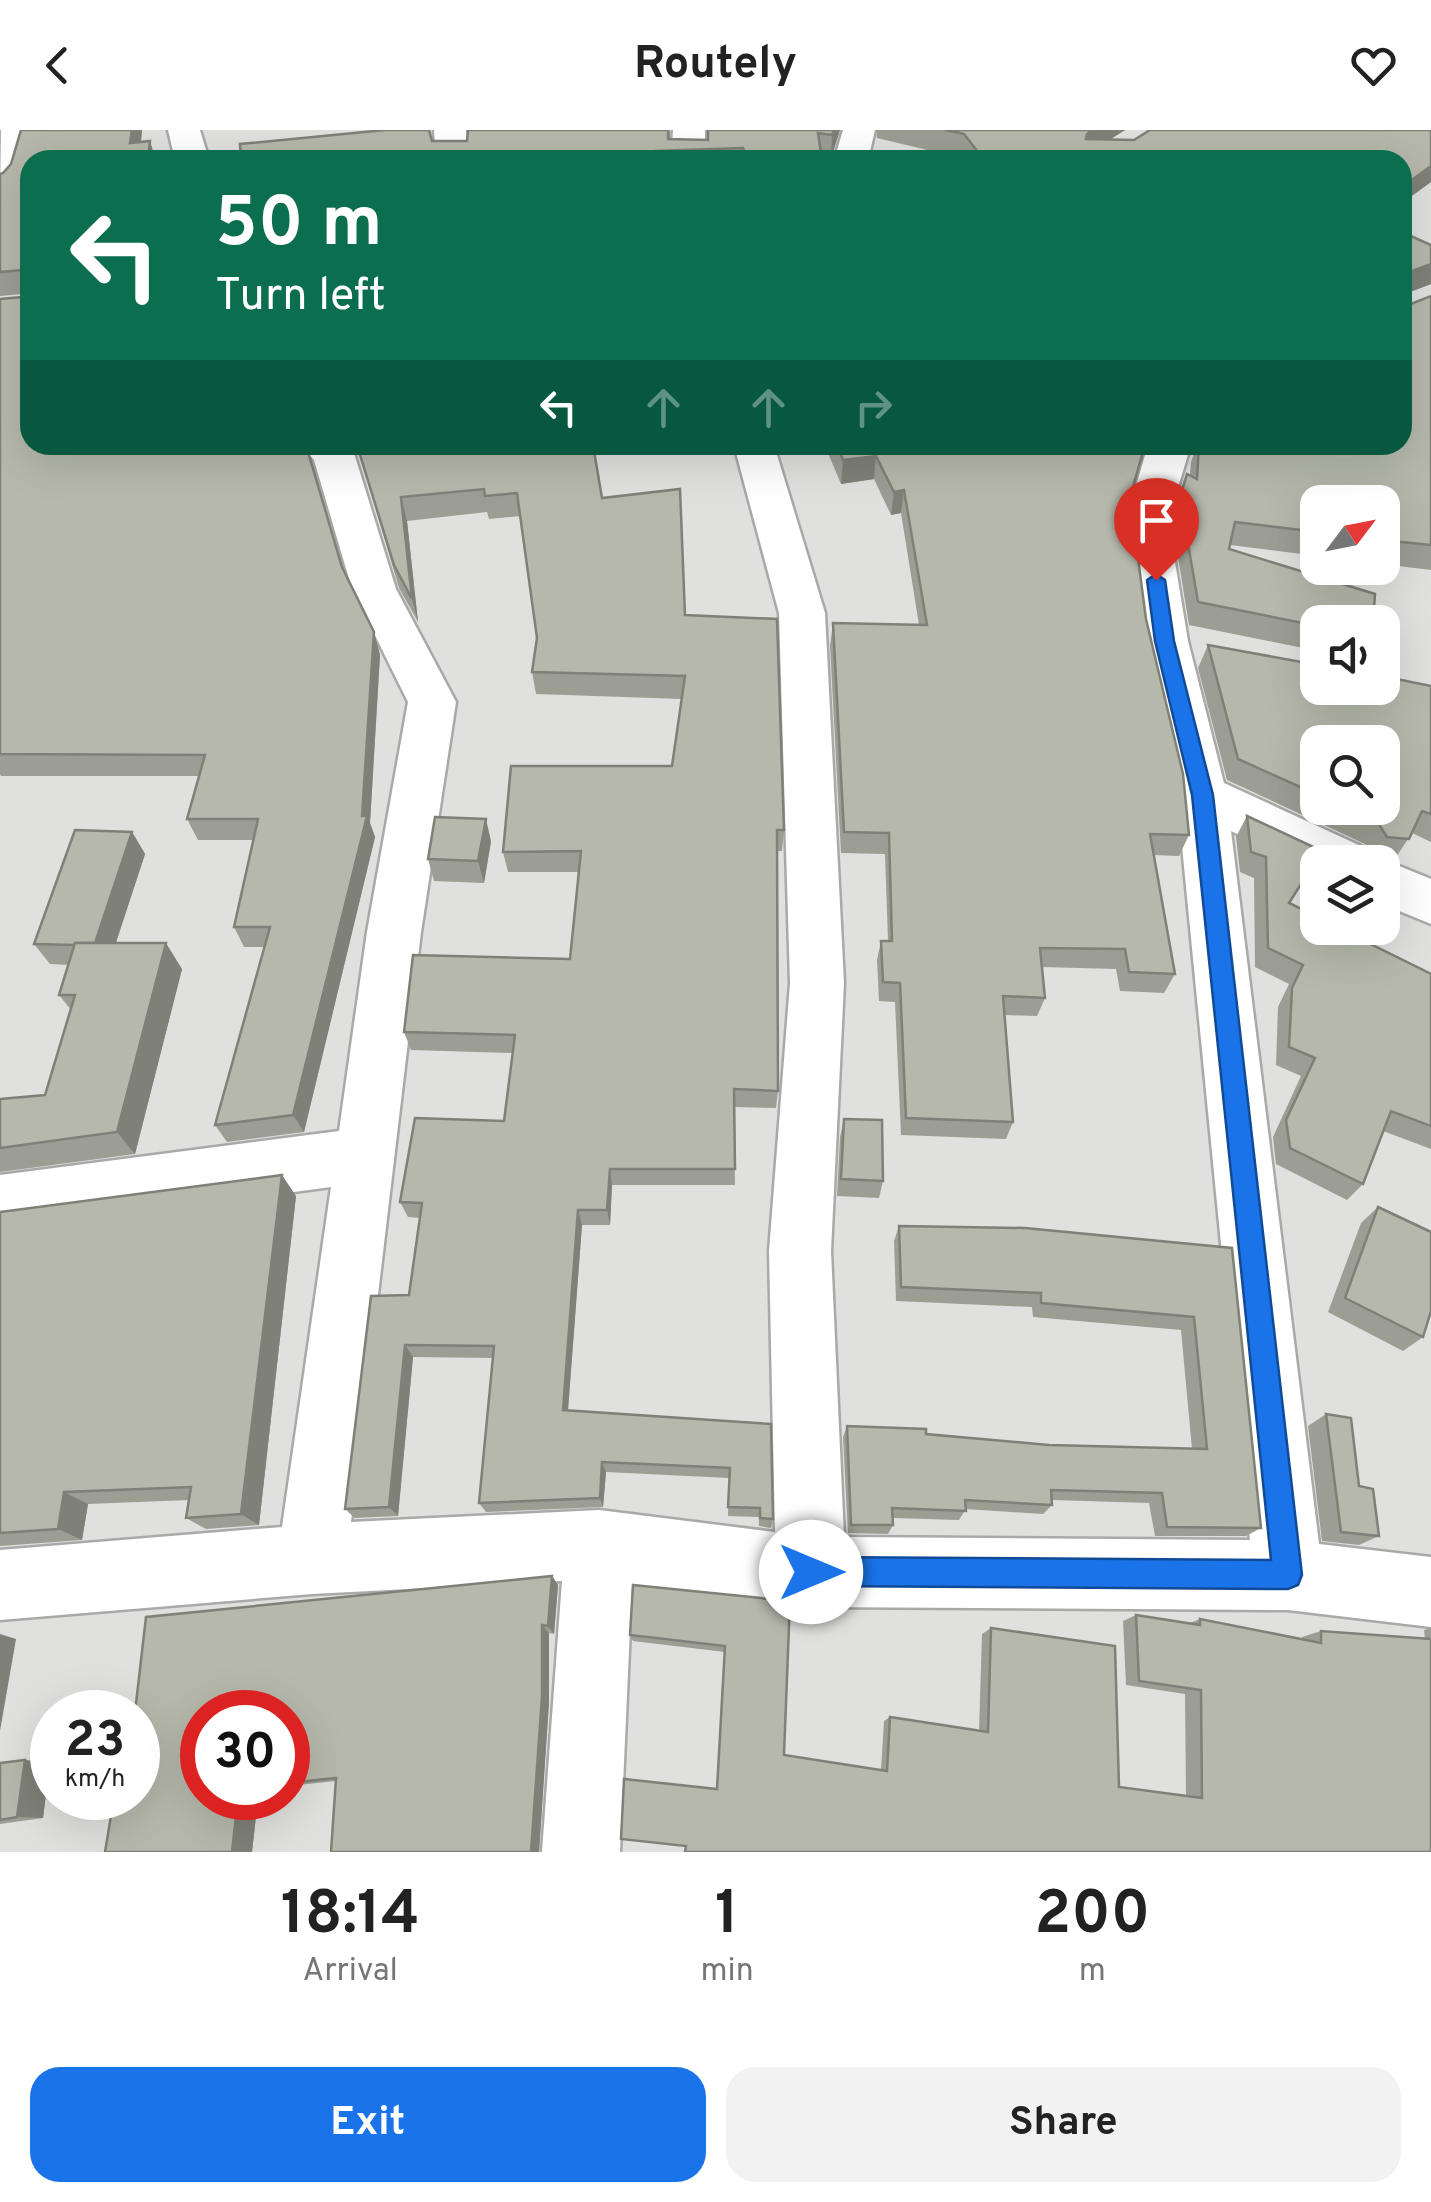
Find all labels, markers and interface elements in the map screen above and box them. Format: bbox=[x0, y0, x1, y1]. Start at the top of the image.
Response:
text: Routely bbox=[634, 37, 797, 94]
icon: back bbox=[30, 38, 85, 93]
icon: heart bbox=[1346, 38, 1401, 93]
text: 50 m bbox=[215, 182, 382, 271]
icon: left bbox=[50, 190, 180, 320]
text: Turn left bbox=[215, 269, 386, 326]
icon: left bbox=[531, 380, 586, 435]
icon: ahead bbox=[636, 380, 691, 435]
icon: ahead bbox=[741, 380, 796, 435]
icon: right bbox=[846, 380, 901, 435]
pin bbox=[1114, 478, 1199, 581]
north arrow bbox=[1300, 485, 1400, 585]
map controls bbox=[1300, 485, 1400, 945]
icon: arrive bbox=[1129, 493, 1184, 548]
button: sound bbox=[1300, 605, 1400, 705]
button: search bbox=[1300, 725, 1400, 825]
button: layers bbox=[1300, 845, 1400, 945]
position arrow bbox=[759, 1520, 863, 1624]
speed limit sign: 30 bbox=[180, 1690, 310, 1820]
text: 23 bbox=[65, 1711, 125, 1774]
text: km/h bbox=[65, 1764, 125, 1796]
text: 18:14 bbox=[281, 1879, 420, 1955]
text: 1 bbox=[715, 1879, 739, 1955]
text: 200 bbox=[1034, 1879, 1150, 1955]
text: Arrival bbox=[303, 1952, 398, 1992]
text: min bbox=[700, 1952, 754, 1992]
text: m bbox=[1079, 1952, 1106, 1992]
button: Exit bbox=[30, 2067, 706, 2182]
button: Share bbox=[726, 2067, 1401, 2182]

